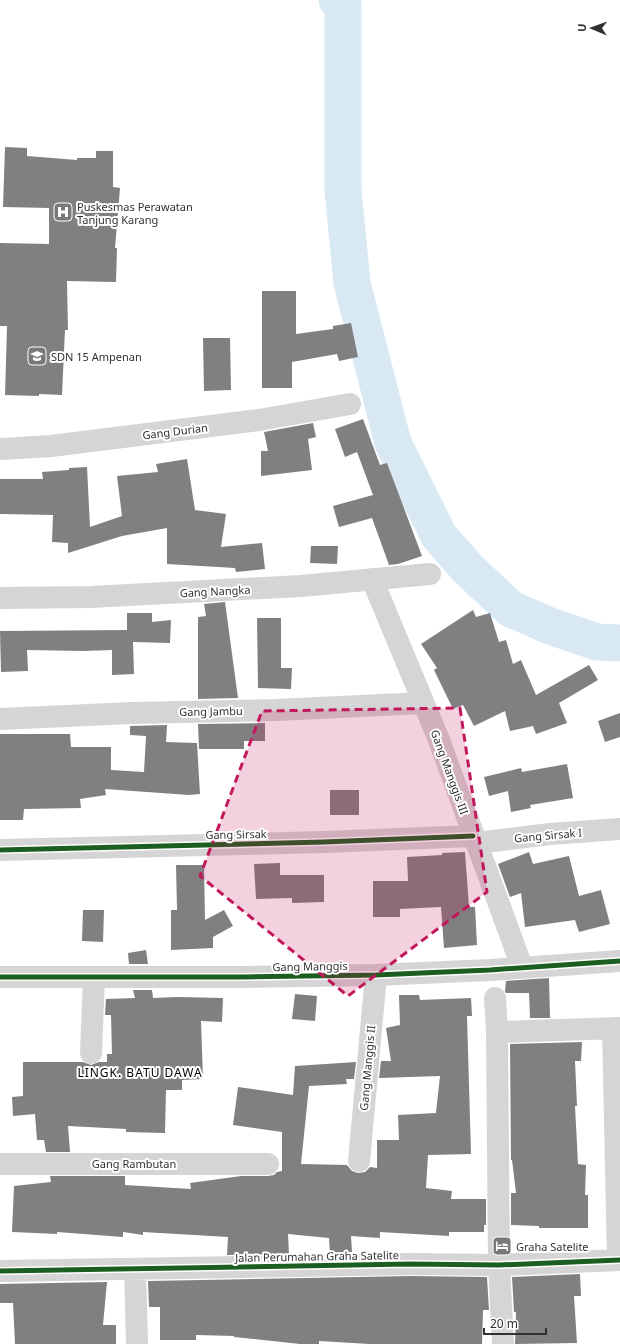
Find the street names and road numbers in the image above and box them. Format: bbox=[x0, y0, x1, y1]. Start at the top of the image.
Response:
street label: Gang Durian bbox=[141, 420, 209, 442]
street label: Gang Nangka bbox=[179, 582, 251, 600]
street label: Gang Jambu bbox=[179, 703, 243, 719]
street label: Gang Manggis III bbox=[428, 728, 472, 817]
street label: Gang Sirsak I bbox=[514, 825, 583, 845]
street label: Gang Sirsak bbox=[205, 826, 267, 842]
street label: Gang Manggis bbox=[272, 958, 348, 974]
street label: Gang Manggis II bbox=[356, 1024, 378, 1111]
street label: Gang Rambutan bbox=[92, 1156, 176, 1171]
street label: Jalan Perumahan Graha Satelite bbox=[234, 1247, 399, 1265]

